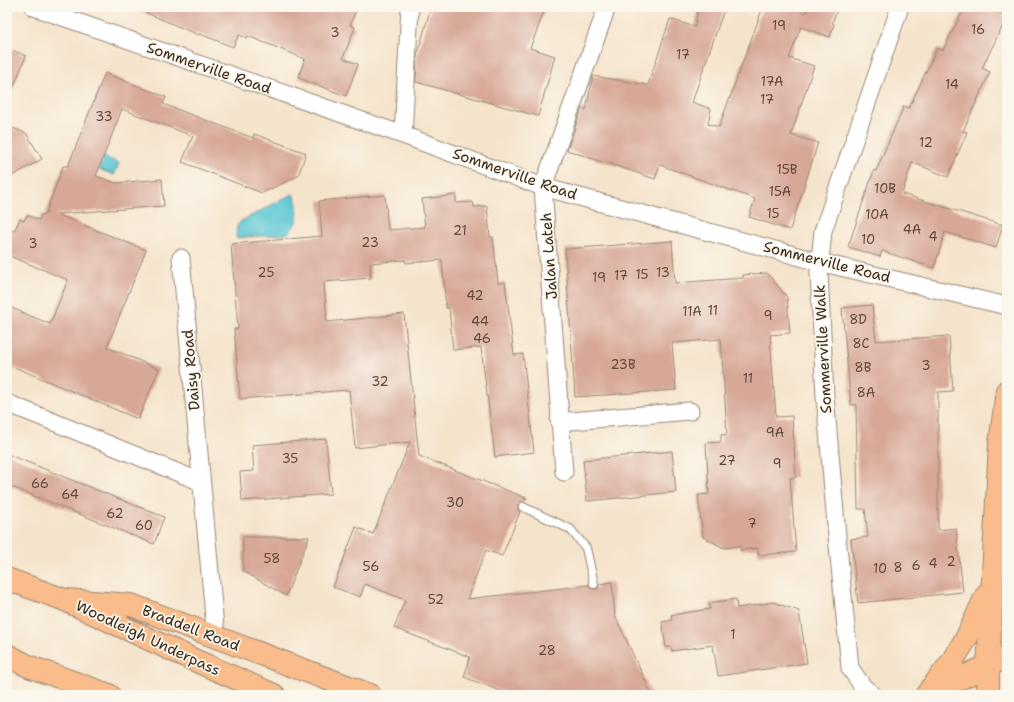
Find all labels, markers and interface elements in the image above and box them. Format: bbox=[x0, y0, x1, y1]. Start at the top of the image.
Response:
house number: 19 bbox=[772, 17, 786, 34]
house number: 16 bbox=[971, 21, 985, 38]
house number: 3 bbox=[330, 24, 340, 41]
street label: Sommerville Road bbox=[144, 37, 274, 99]
house number: 17 bbox=[676, 46, 690, 63]
house number: 17A bbox=[761, 73, 783, 90]
house number: 14 bbox=[945, 76, 959, 93]
house number: 17 bbox=[760, 91, 774, 108]
house number: 33 bbox=[95, 108, 113, 125]
house number: 12 bbox=[919, 134, 933, 151]
street label: Sommerville Road bbox=[450, 143, 580, 205]
house number: 15B bbox=[777, 161, 798, 178]
house number: 10B bbox=[874, 180, 896, 197]
house number: 15A bbox=[769, 183, 791, 200]
house number: 15 bbox=[766, 205, 780, 222]
house number: 10A bbox=[865, 206, 889, 223]
street label: Jalan Lateh bbox=[536, 212, 562, 300]
house number: 4A bbox=[903, 221, 921, 238]
house number: 21 bbox=[453, 222, 467, 239]
house number: 4 bbox=[928, 228, 938, 245]
house number: 10 bbox=[861, 231, 875, 248]
house number: 23 bbox=[361, 234, 379, 251]
house number: 3 bbox=[28, 235, 38, 252]
street label: Sommerville Road bbox=[761, 237, 893, 288]
house number: 25 bbox=[258, 264, 274, 281]
house number: 13 bbox=[656, 264, 670, 281]
house number: 15 bbox=[635, 266, 649, 283]
house number: 17 bbox=[614, 267, 628, 284]
house number: 19 bbox=[592, 269, 606, 286]
street label: Sommerville Walk bbox=[810, 284, 836, 414]
house number: 42 bbox=[466, 287, 484, 304]
house number: 11 bbox=[708, 302, 718, 319]
house number: 11A bbox=[682, 303, 702, 320]
house number: 9 bbox=[763, 307, 773, 324]
house number: 8D bbox=[849, 311, 867, 328]
house number: 44 bbox=[471, 313, 489, 330]
street label: Daisy Road bbox=[177, 328, 205, 411]
house number: 46 bbox=[473, 330, 491, 347]
house number: 8C bbox=[852, 335, 870, 352]
house number: 23B bbox=[610, 356, 636, 373]
house number: 3 bbox=[921, 357, 931, 374]
house number: 8B bbox=[855, 359, 872, 376]
house number: 11 bbox=[743, 370, 753, 387]
house number: 32 bbox=[371, 373, 389, 390]
house number: 8A bbox=[857, 384, 875, 401]
house number: 9A bbox=[766, 424, 784, 441]
house number: 35 bbox=[282, 450, 298, 467]
house number: 27 bbox=[718, 452, 736, 469]
house number: 9 bbox=[772, 455, 782, 472]
house number: 66 bbox=[31, 475, 49, 492]
house number: 64 bbox=[61, 486, 79, 503]
house number: 30 bbox=[446, 494, 464, 511]
house number: 62 bbox=[106, 505, 124, 522]
house number: 7 bbox=[747, 515, 757, 532]
house number: 60 bbox=[135, 517, 153, 534]
house number: 58 bbox=[264, 550, 280, 567]
house number: 2 bbox=[946, 553, 956, 570]
house number: 4 bbox=[928, 555, 938, 572]
house number: 6 bbox=[911, 557, 921, 574]
house number: 56 bbox=[363, 558, 379, 575]
house number: 8 bbox=[893, 559, 903, 576]
house number: 10 bbox=[873, 560, 887, 577]
house number: 52 bbox=[428, 591, 444, 608]
street label: Woodleigh Underpass bbox=[72, 596, 224, 680]
street label: Braddell Road bbox=[139, 600, 243, 656]
house number: 1 bbox=[730, 626, 736, 643]
house number: 28 bbox=[538, 642, 556, 659]

